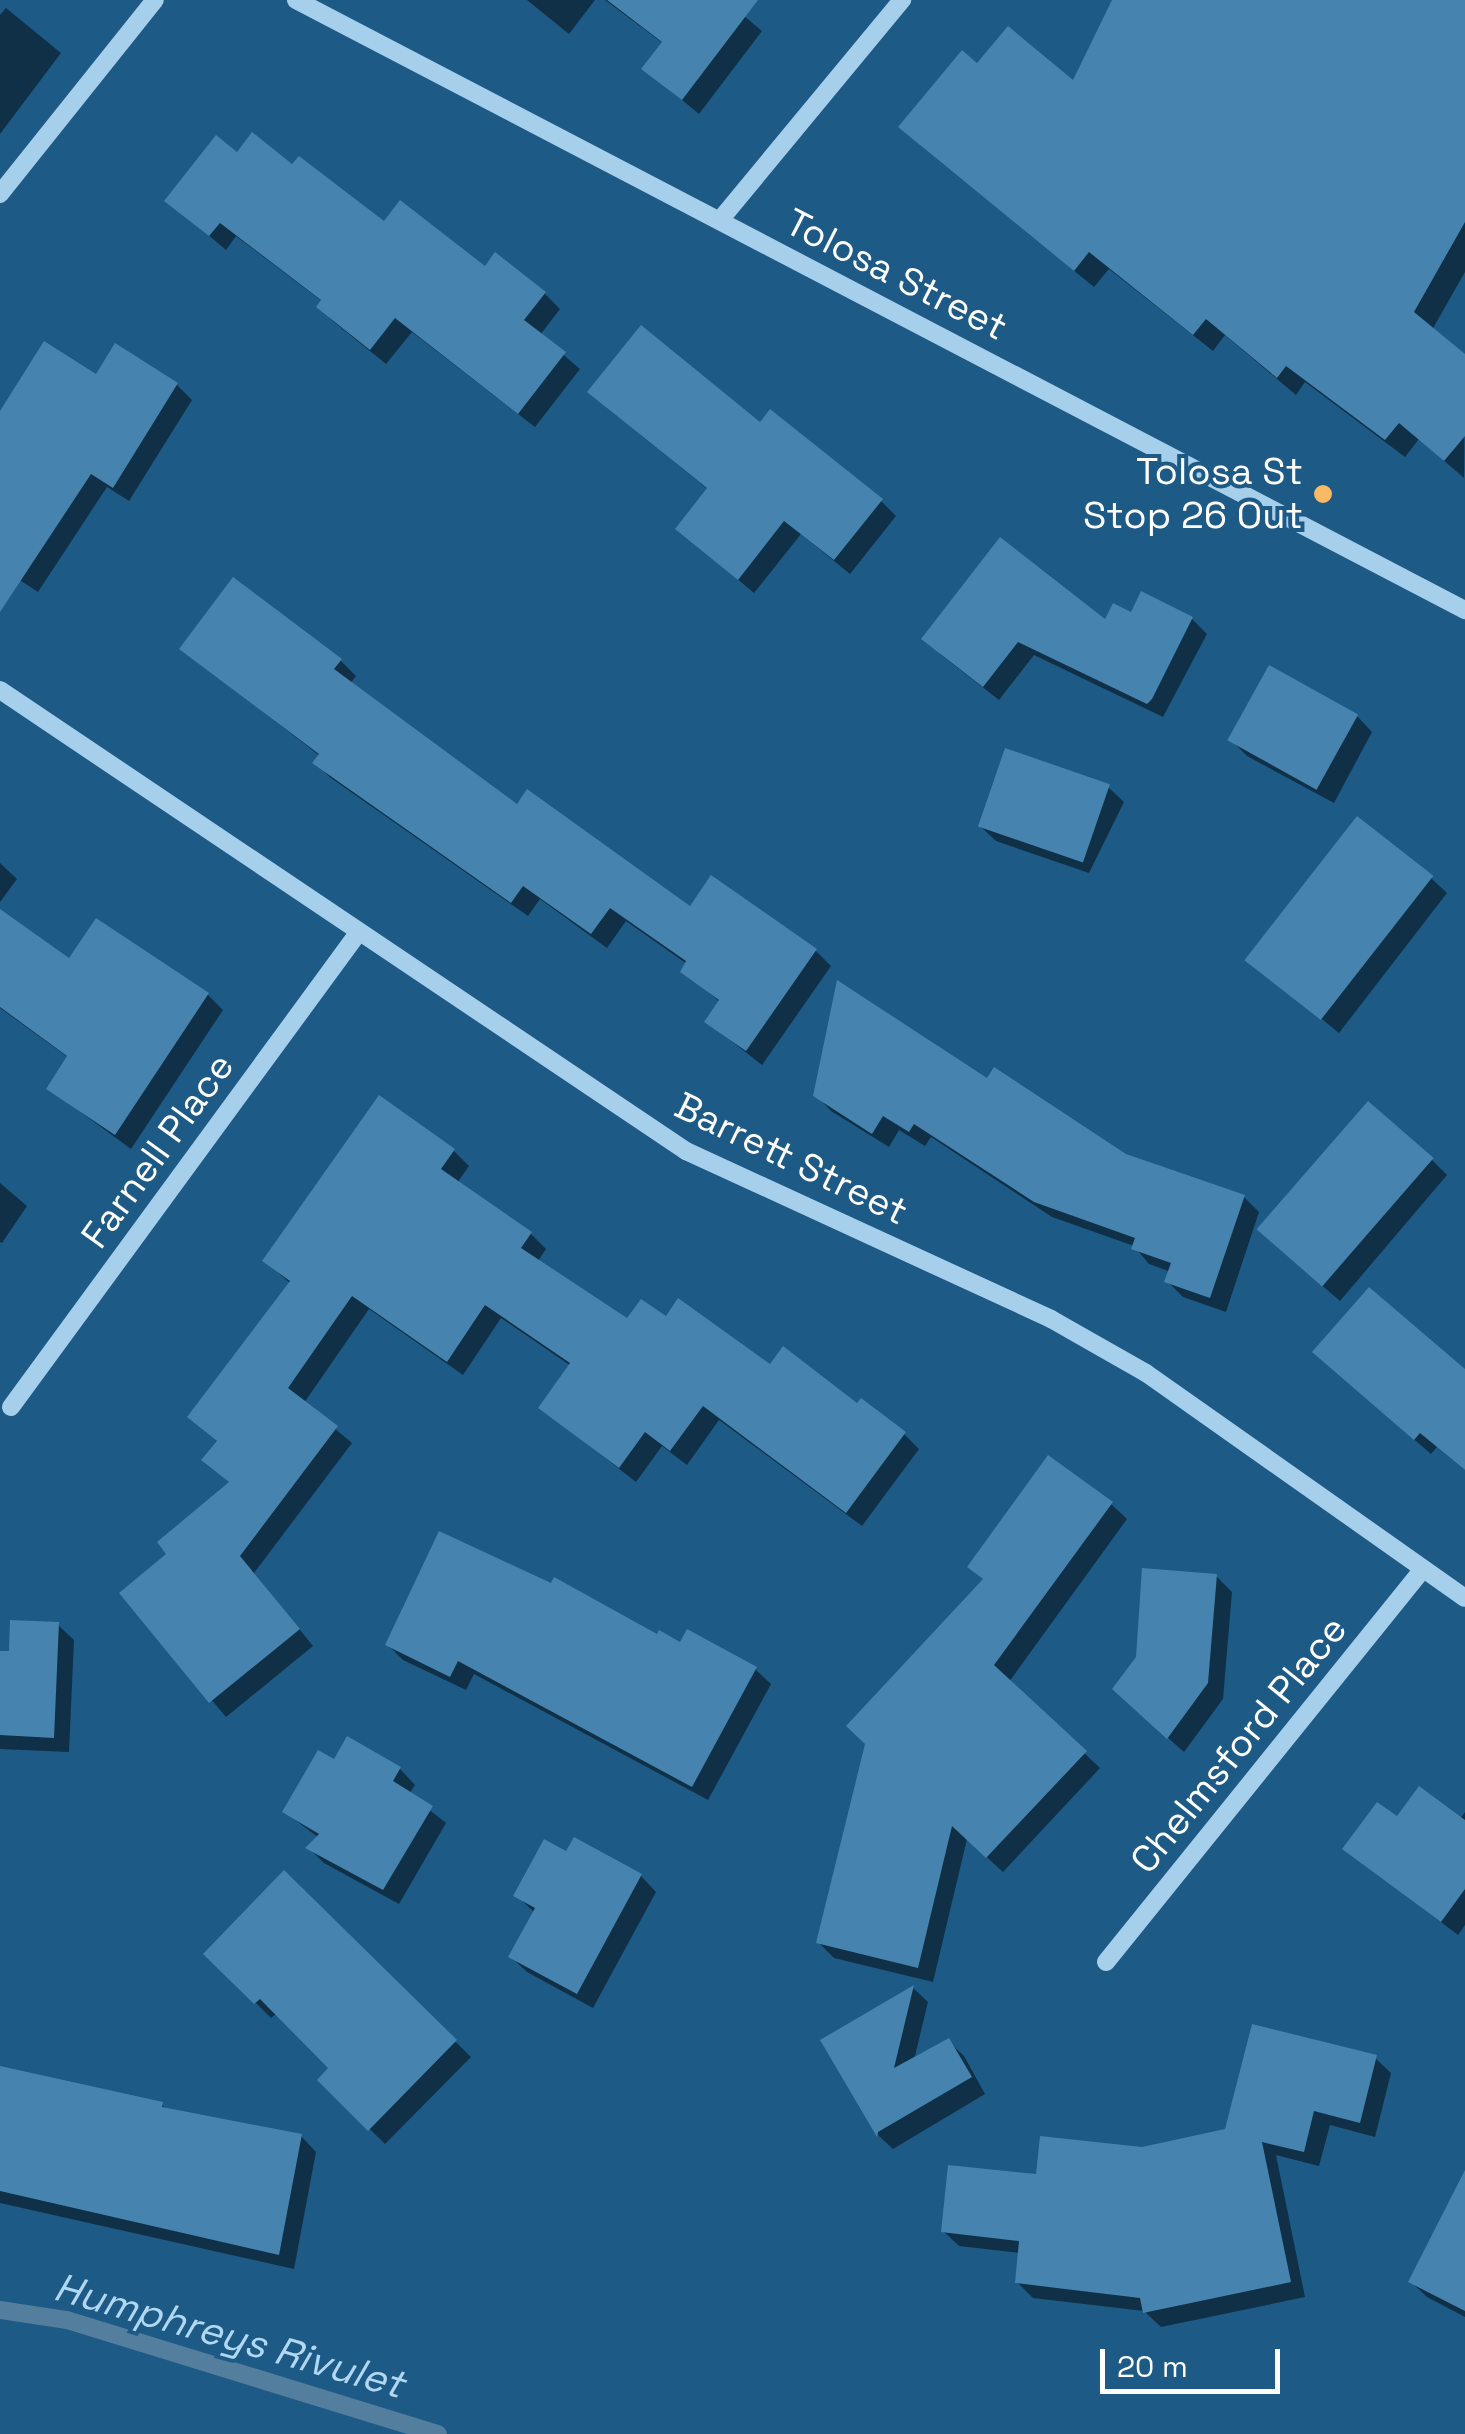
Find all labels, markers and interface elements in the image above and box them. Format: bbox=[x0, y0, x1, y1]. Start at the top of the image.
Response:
street label: Tolosa Street bbox=[778, 200, 1014, 350]
place label: Tolosa St Stop 26 Out bbox=[1083, 449, 1303, 538]
marker: Tolosa St Stop 26 Out bbox=[1312, 483, 1334, 505]
street label: Farnell Place bbox=[72, 1045, 244, 1257]
street label: Barrett Street bbox=[667, 1083, 915, 1235]
street label: Chelmsford Place bbox=[1121, 1607, 1357, 1883]
water label: Humphreys Rivulet bbox=[49, 2263, 409, 2409]
scale bar bbox=[1105, 2329, 1285, 2391]
text: 20 m bbox=[1117, 2347, 1188, 2386]

